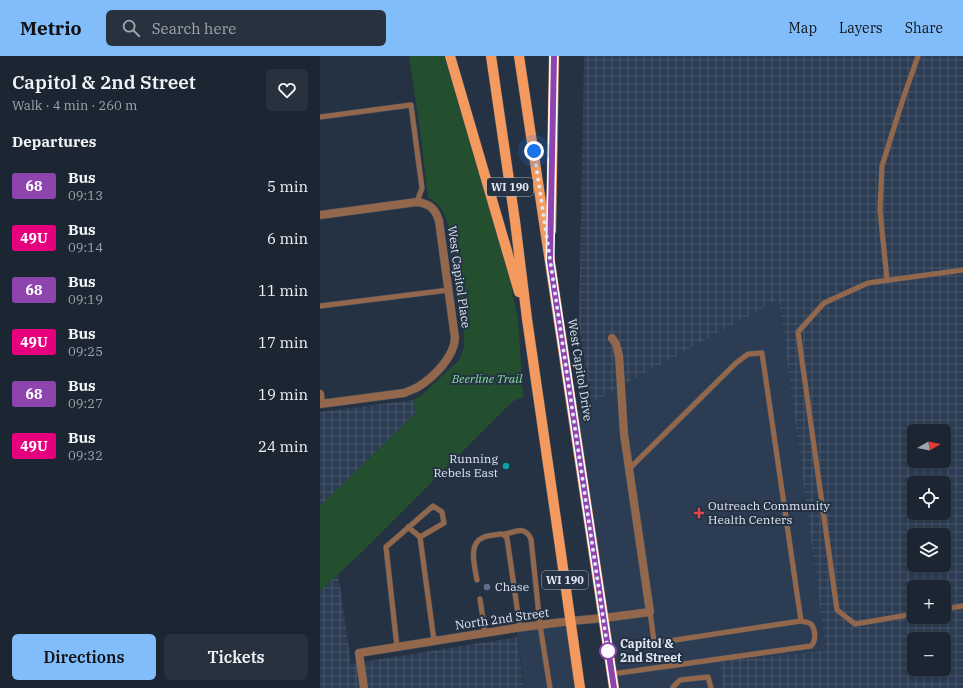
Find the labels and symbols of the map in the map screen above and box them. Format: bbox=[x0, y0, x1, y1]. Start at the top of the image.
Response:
your location bbox=[524, 141, 544, 161]
road number: WI 190 bbox=[487, 178, 533, 196]
street label: West Capitol Place bbox=[445, 225, 474, 329]
street label: West Capitol Drive bbox=[565, 318, 596, 422]
park label: Beerline Trail bbox=[451, 371, 523, 386]
north arrow bbox=[907, 424, 951, 468]
place label: Running Rebels East bbox=[433, 451, 498, 480]
marker: Running Rebels East bbox=[501, 461, 511, 471]
place label: Outreach Community Health Centers bbox=[708, 498, 831, 527]
marker: Outreach Community Health Centers bbox=[693, 507, 705, 519]
road number: WI 190 bbox=[542, 571, 588, 589]
place label: Chase bbox=[495, 579, 529, 594]
marker: Chase bbox=[482, 582, 492, 592]
street label: North 2nd Street bbox=[454, 604, 550, 633]
place label: Capitol & 2nd Street bbox=[620, 636, 682, 665]
marker: Capitol & 2nd Street bbox=[599, 642, 617, 660]

